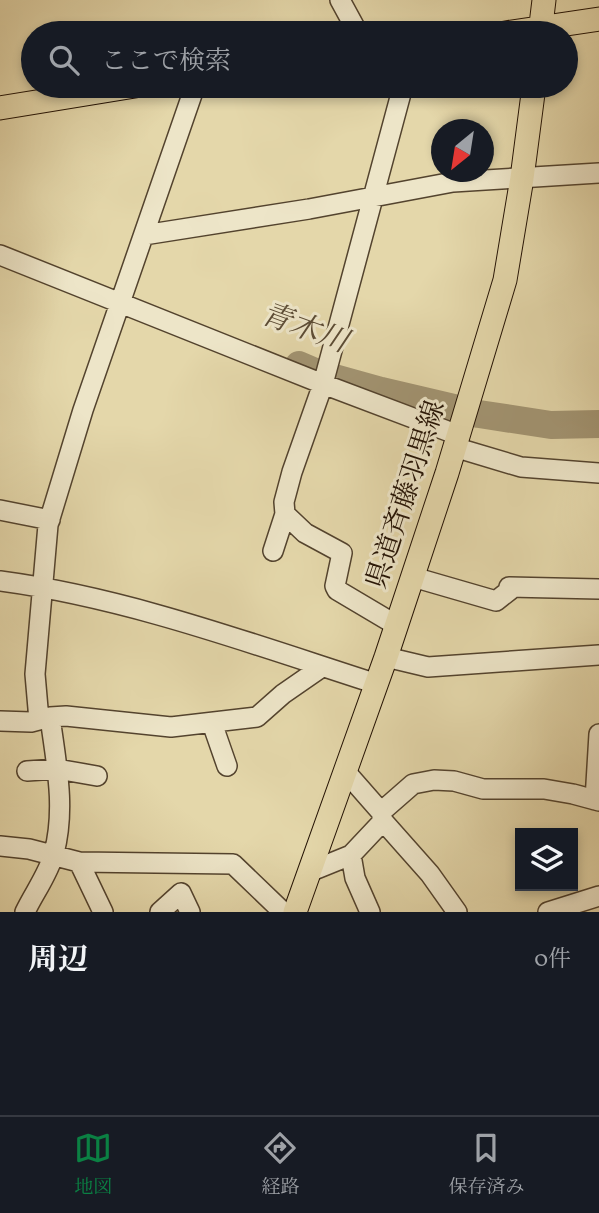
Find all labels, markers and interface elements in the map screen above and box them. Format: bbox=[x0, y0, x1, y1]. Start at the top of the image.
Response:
search box bbox=[21, 21, 578, 98]
icon: search bbox=[45, 41, 83, 79]
text: ここで検索 bbox=[101, 44, 231, 80]
north arrow bbox=[431, 119, 494, 182]
water label: 青木川 bbox=[255, 294, 356, 365]
street label: 県道斉藤羽黒線 bbox=[358, 396, 456, 594]
map controls bbox=[515, 828, 578, 891]
button: layers bbox=[515, 828, 578, 891]
text: 周辺 bbox=[28, 940, 88, 982]
text: 0件 bbox=[534, 944, 571, 976]
tab: 地図 bbox=[74, 1129, 113, 1201]
tab: 経路 bbox=[261, 1129, 300, 1201]
tab: 保存済み bbox=[448, 1129, 525, 1201]

